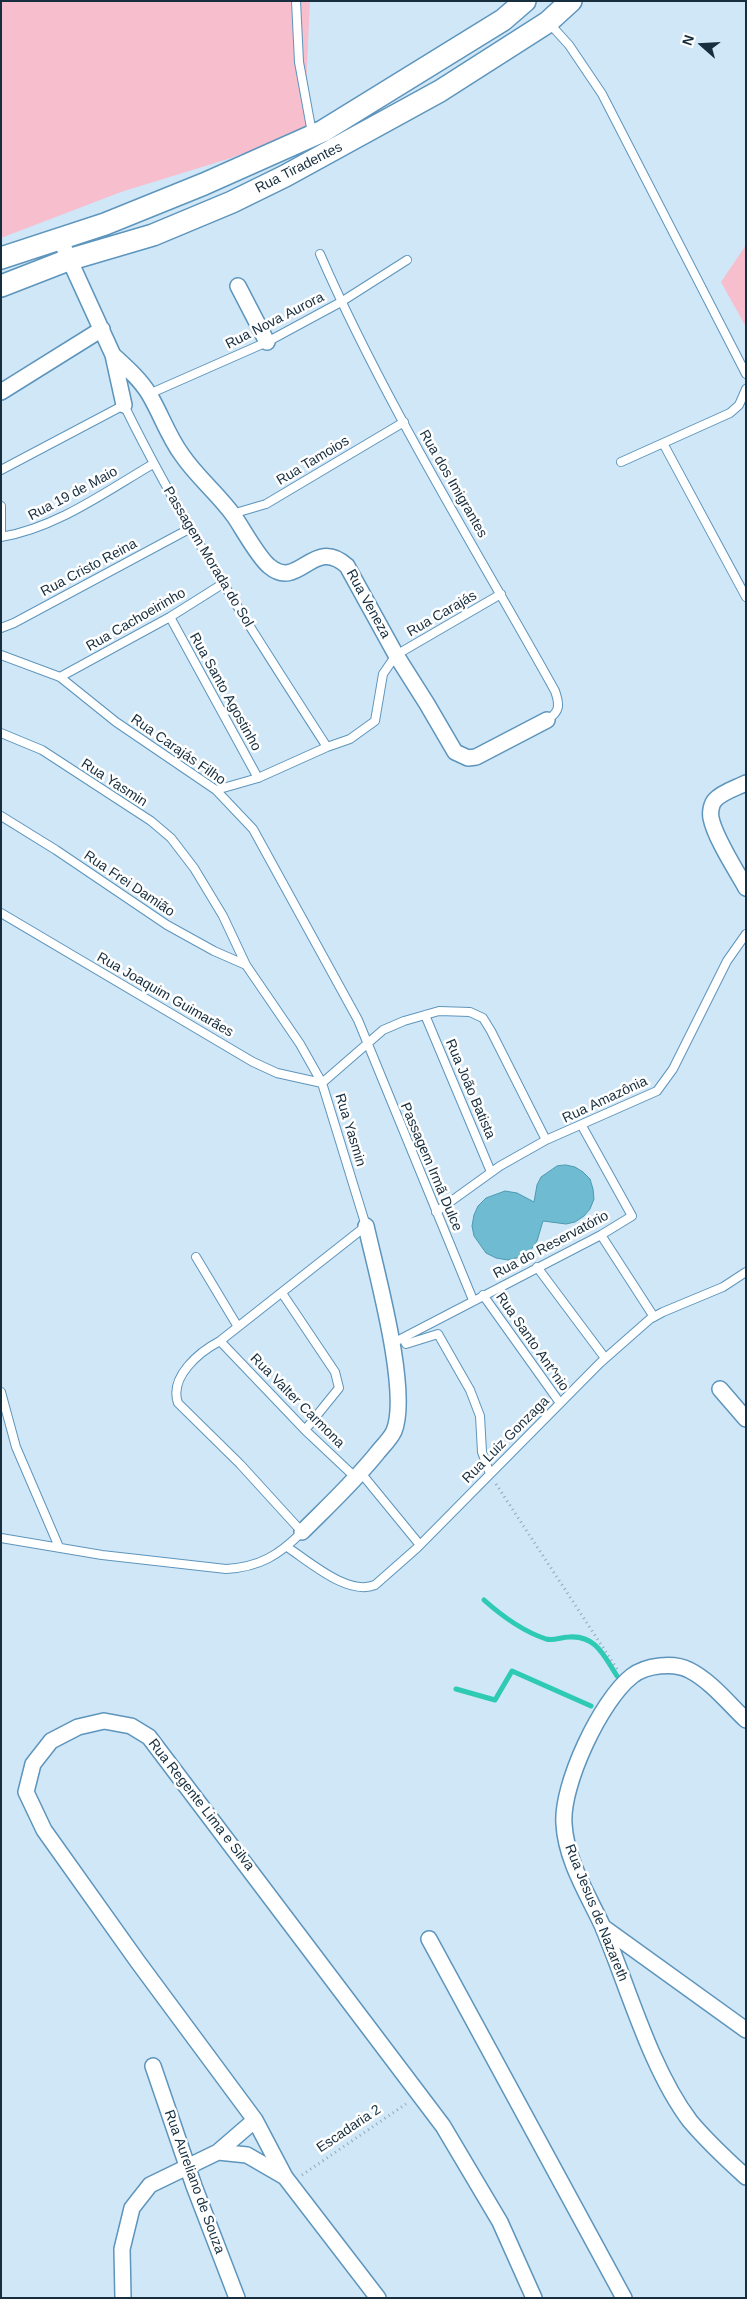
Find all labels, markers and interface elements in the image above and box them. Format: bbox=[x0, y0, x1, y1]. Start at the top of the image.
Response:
north arrow bbox=[677, 20, 727, 70]
text: N bbox=[679, 33, 697, 48]
street label: Rua Tiradentes bbox=[253, 139, 345, 197]
street label: Rua Nova Aurora bbox=[223, 289, 327, 353]
street label: Rua dos Imigrantes bbox=[415, 427, 491, 541]
street label: Rua Tamoios bbox=[274, 433, 352, 489]
street label: Rua 19 de Maio bbox=[25, 463, 121, 525]
street label: Passagem Morada do Sol bbox=[159, 484, 257, 630]
street label: Rua Cristo Reina bbox=[38, 536, 140, 600]
street label: Rua Veneza bbox=[342, 567, 394, 641]
street label: Rua Cachoeirinho bbox=[83, 585, 189, 655]
street label: Rua Carajás bbox=[404, 587, 480, 641]
street label: Rua Santo Agostinho bbox=[186, 630, 264, 754]
street label: Rua Carajás Filho bbox=[127, 711, 229, 789]
street label: Rua Yasmin bbox=[78, 755, 150, 811]
street label: Rua Frei Damião bbox=[80, 847, 178, 921]
street label: Rua Joaquim Guimarães bbox=[94, 949, 236, 1041]
street label: Rua João Batista bbox=[441, 1037, 499, 1141]
street label: Rua Amazônia bbox=[560, 1073, 650, 1127]
street label: Rua Yasmin bbox=[331, 1092, 369, 1168]
street label: Passagem Irmã Dulce bbox=[396, 1100, 466, 1234]
street label: Rua do Reservatório bbox=[490, 1207, 612, 1283]
street label: Rua Santo Ant^nio bbox=[492, 1290, 572, 1394]
street label: Rua Valter Carmona bbox=[246, 1350, 348, 1452]
street label: Rua Luiz Gonzaga bbox=[459, 1393, 553, 1487]
street label: Rua Regente Lima e Silva bbox=[144, 1736, 258, 1874]
street label: Rua Jesus de Nazareth bbox=[561, 1842, 631, 1984]
street label: Escadaria 2 bbox=[314, 2101, 384, 2157]
street label: Rua Aureliano de Souza bbox=[160, 2108, 228, 2256]

